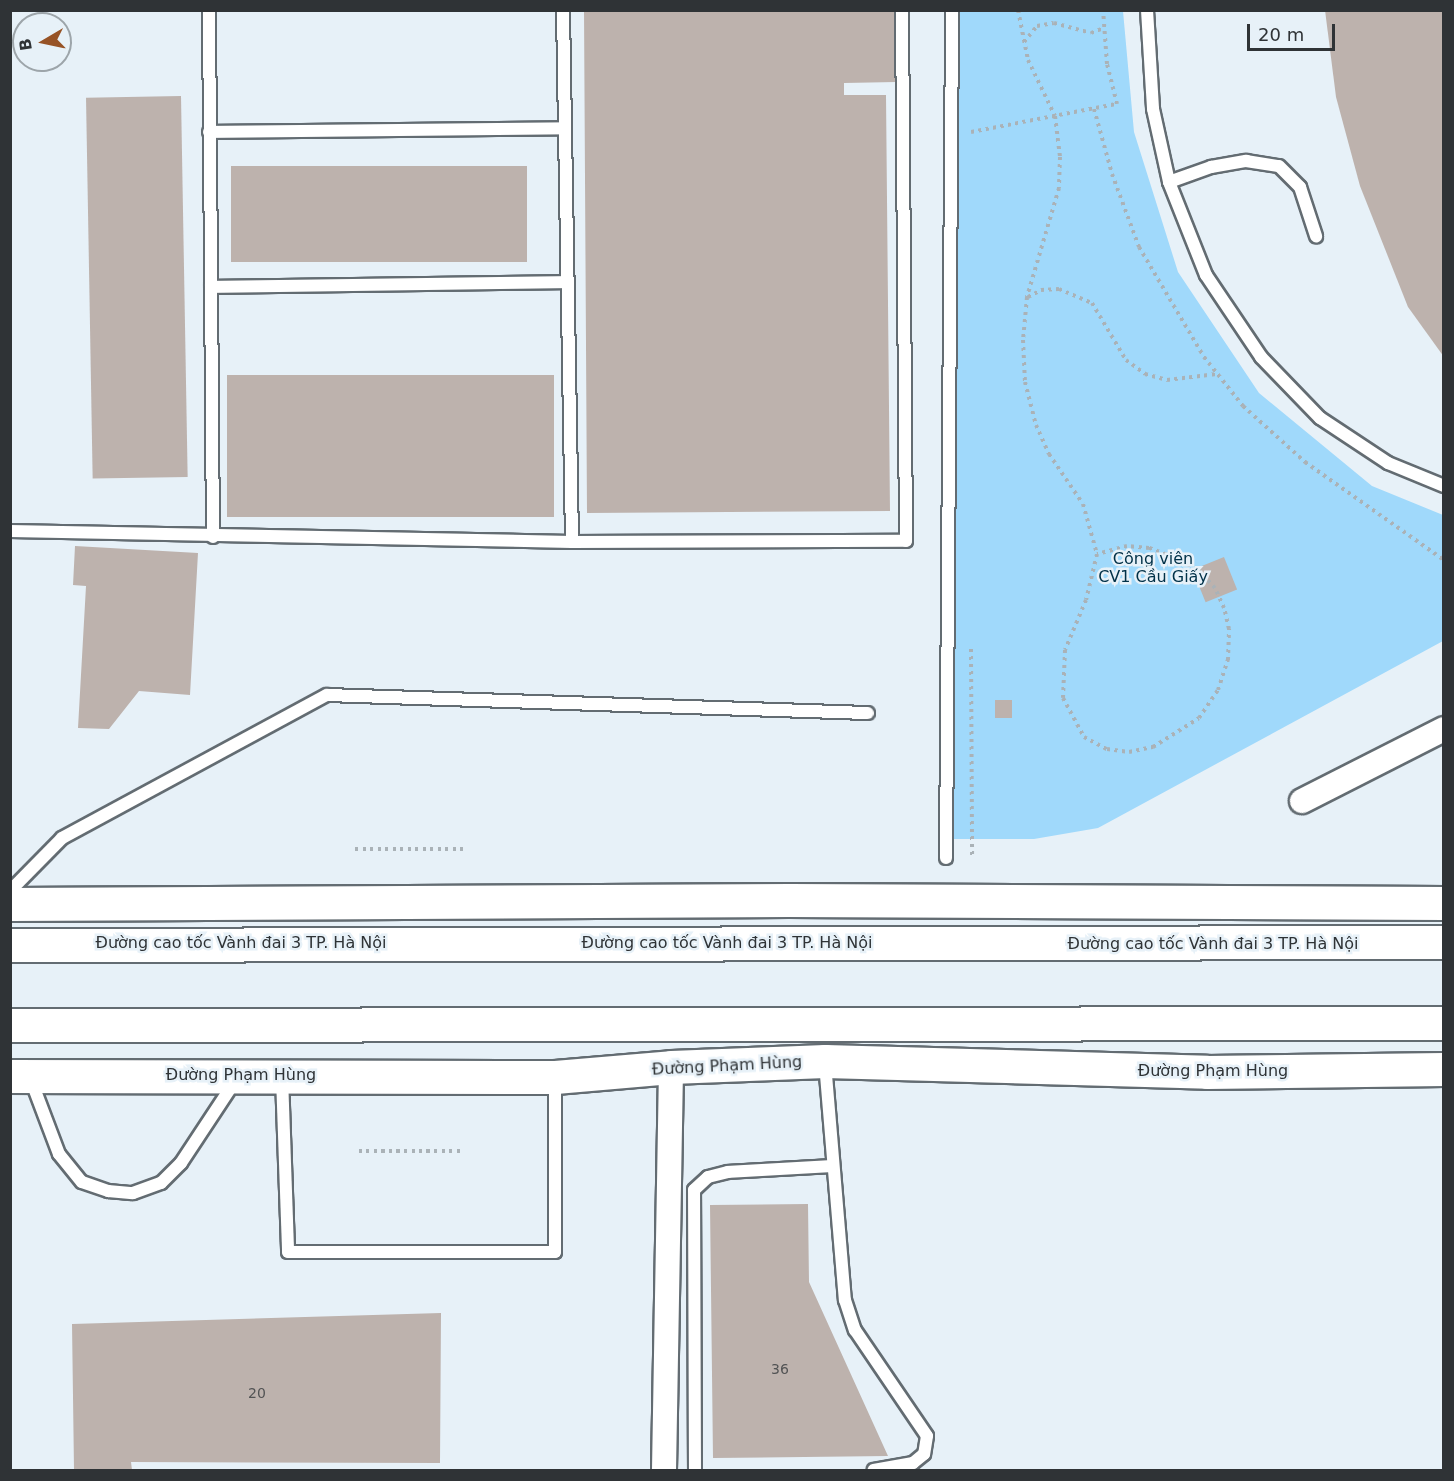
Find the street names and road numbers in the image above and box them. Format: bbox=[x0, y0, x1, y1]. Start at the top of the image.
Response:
street label: Đường cao tốc Vành đai 3 TP. Hà Nội bbox=[96, 933, 386, 953]
street label: Đường cao tốc Vành đai 3 TP. Hà Nội bbox=[582, 933, 872, 953]
street label: Đường cao tốc Vành đai 3 TP. Hà Nội bbox=[1068, 934, 1358, 954]
street label: Đường Phạm Hùng bbox=[651, 1052, 803, 1080]
street label: Đường Phạm Hùng bbox=[1138, 1061, 1288, 1081]
street label: Đường Phạm Hùng bbox=[166, 1065, 316, 1085]

